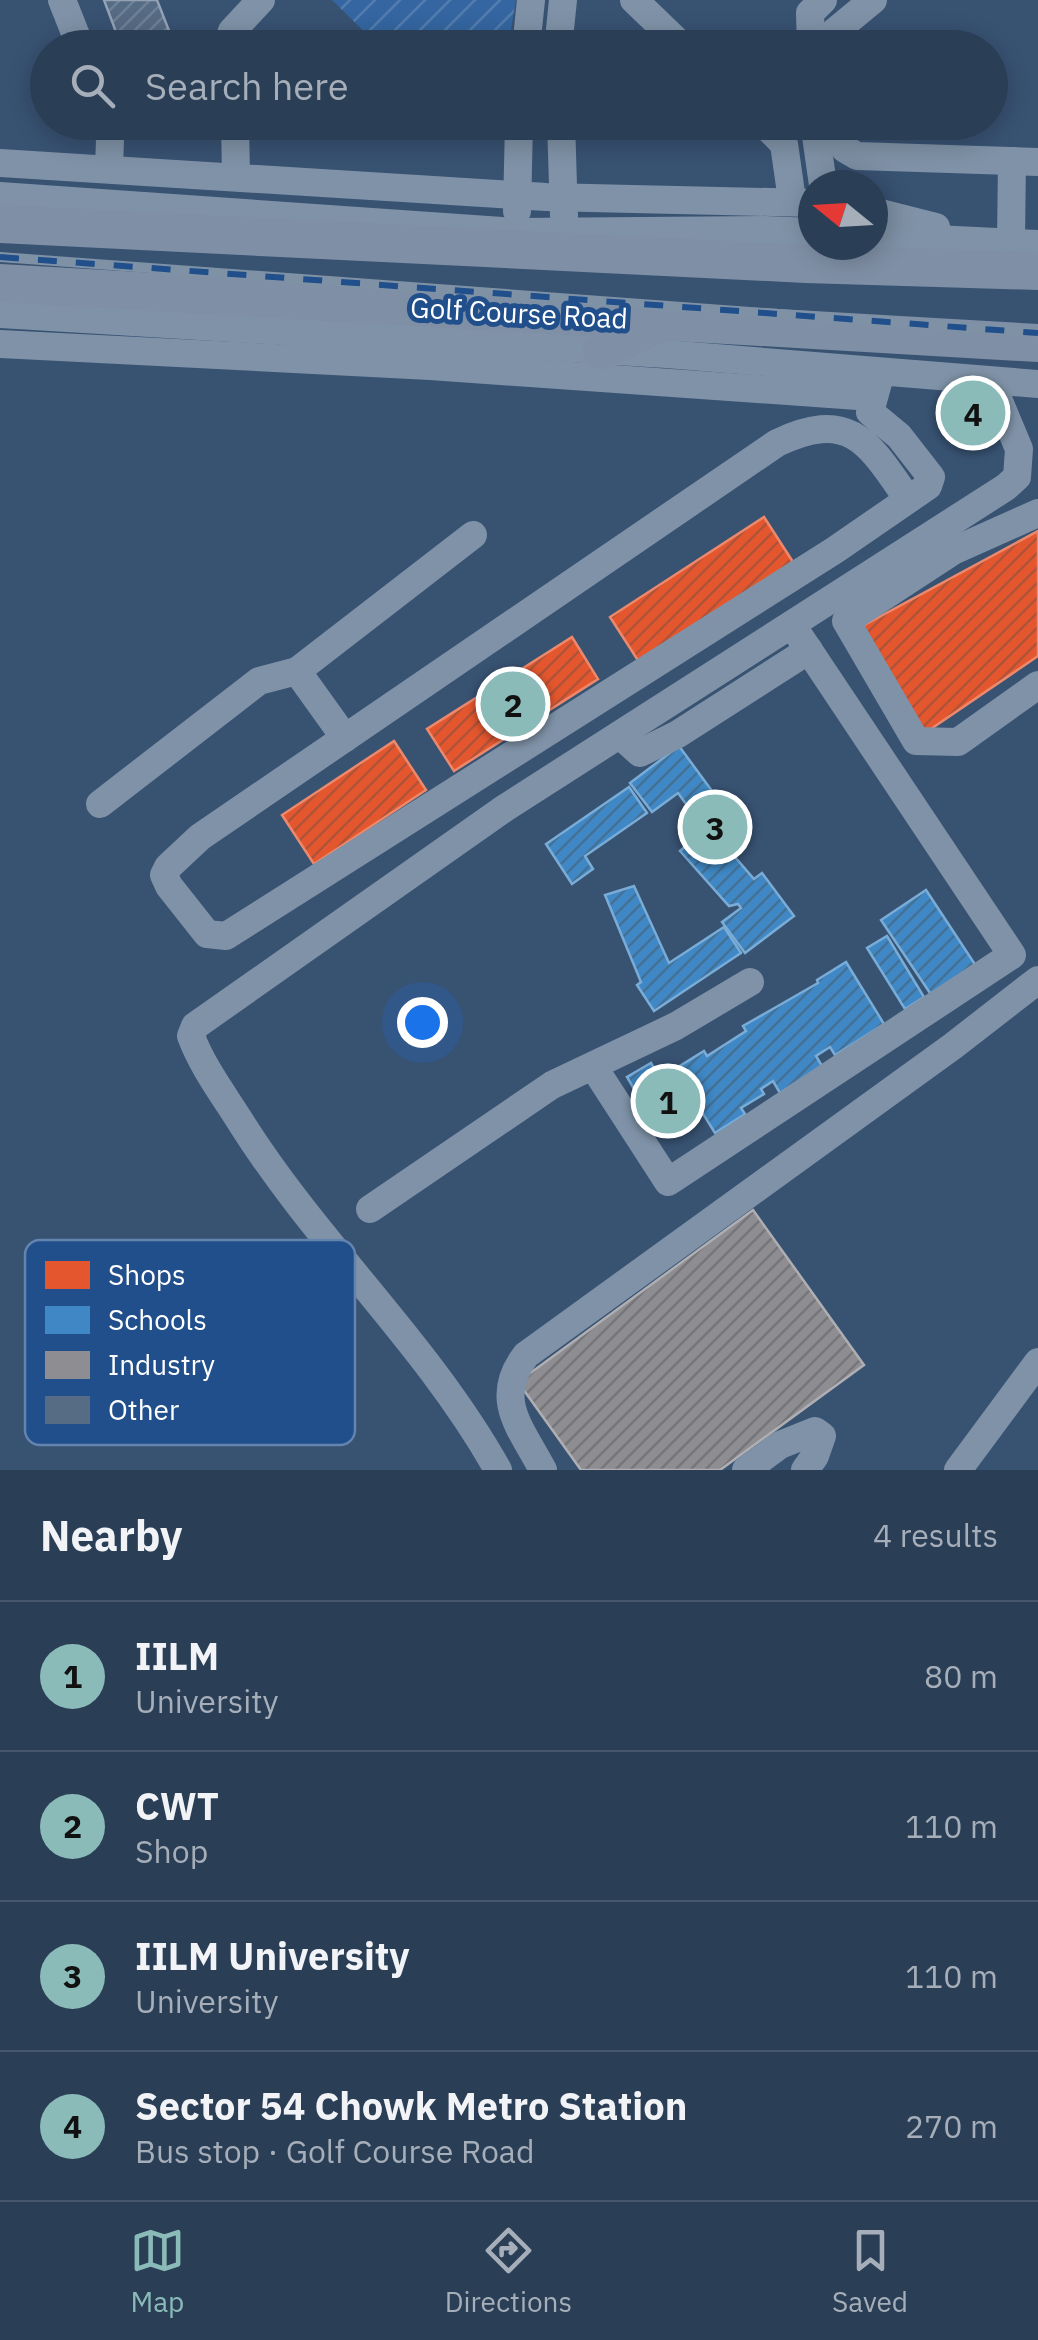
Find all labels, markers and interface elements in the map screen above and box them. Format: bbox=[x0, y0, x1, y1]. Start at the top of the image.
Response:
search box bbox=[30, 30, 1008, 140]
icon: search bbox=[65, 58, 120, 113]
text: Search here bbox=[145, 61, 349, 110]
north arrow bbox=[798, 170, 888, 260]
street label: Golf Course Road bbox=[409, 288, 629, 337]
pin: 4 bbox=[940, 376, 1006, 450]
pin: 2 bbox=[480, 666, 546, 742]
pin: 3 bbox=[682, 790, 748, 864]
your location bbox=[397, 997, 448, 1048]
pin: 1 bbox=[636, 1064, 700, 1138]
legend bbox=[25, 1240, 355, 1445]
text: Shops bbox=[108, 1256, 186, 1293]
text: Schools bbox=[108, 1301, 207, 1338]
text: Industry bbox=[108, 1346, 215, 1383]
text: Other bbox=[108, 1391, 179, 1428]
text: Nearby bbox=[40, 1508, 182, 1563]
text: 4 results bbox=[873, 1514, 998, 1556]
text: IILM bbox=[135, 1631, 219, 1680]
text: 1 bbox=[63, 1655, 82, 1697]
text: 80 m bbox=[924, 1655, 998, 1697]
text: University bbox=[135, 1680, 278, 1722]
text: CWT bbox=[135, 1781, 219, 1830]
text: 2 bbox=[63, 1805, 82, 1847]
text: 110 m bbox=[905, 1805, 998, 1847]
text: Shop bbox=[135, 1830, 208, 1872]
text: IILM University bbox=[135, 1931, 410, 1980]
text: 3 bbox=[63, 1955, 82, 1997]
text: 110 m bbox=[905, 1955, 998, 1997]
text: University bbox=[135, 1980, 278, 2022]
text: Sector 54 Chowk Metro Station bbox=[135, 2081, 687, 2130]
text: 4 bbox=[63, 2105, 82, 2147]
text: 270 m bbox=[905, 2105, 998, 2147]
text: Bus stop · Golf Course Road bbox=[135, 2130, 534, 2172]
tab: Map bbox=[130, 2223, 185, 2320]
tab: Directions bbox=[445, 2223, 572, 2320]
tab: Saved bbox=[832, 2223, 908, 2320]

